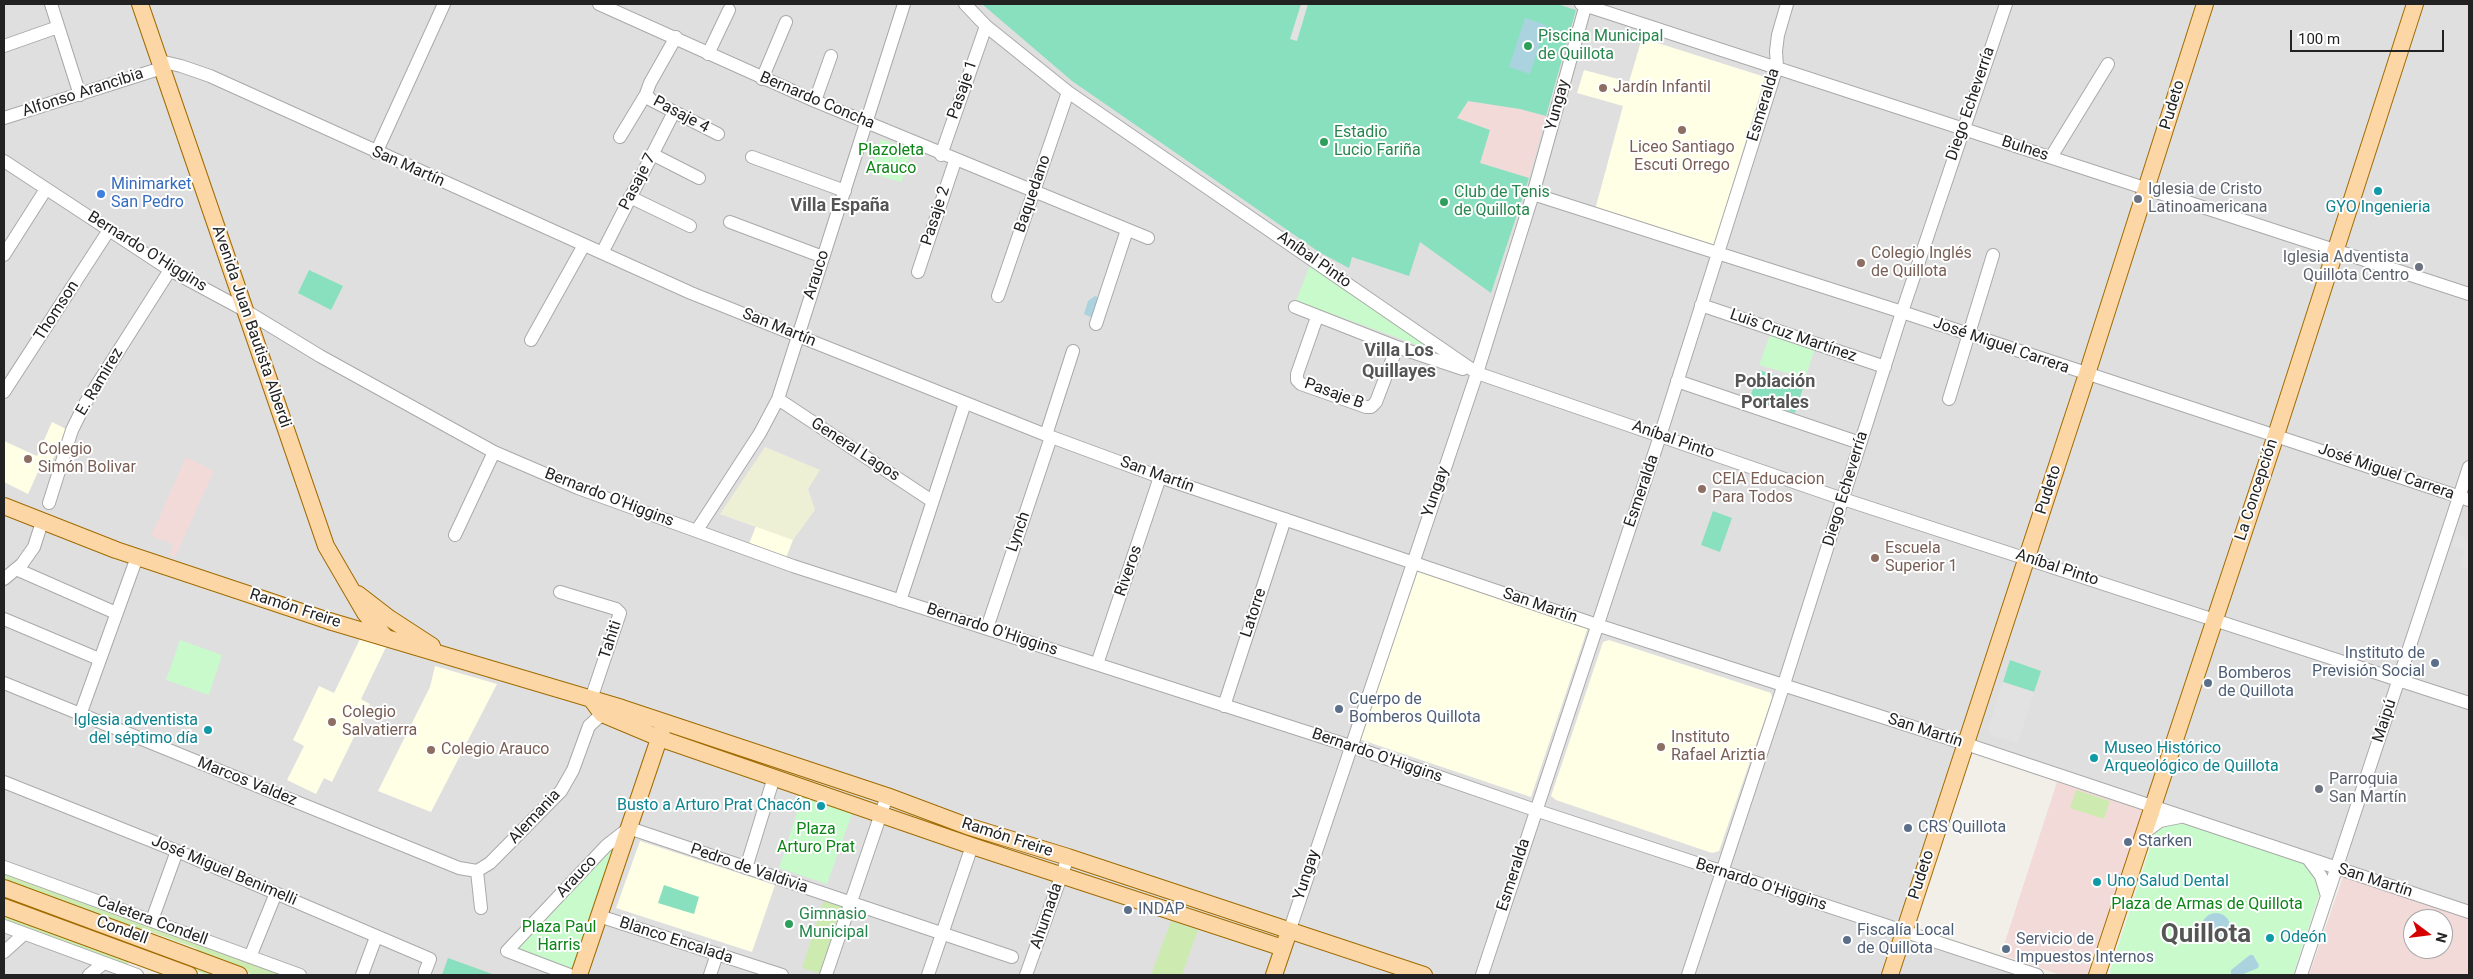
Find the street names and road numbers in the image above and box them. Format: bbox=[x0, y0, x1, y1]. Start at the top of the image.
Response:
street label: Diego Echeverría bbox=[1943, 45, 1999, 163]
street label: Pasaje 1 bbox=[944, 58, 982, 122]
street label: Alfonso Arancibia bbox=[20, 64, 146, 122]
street label: Esmeralda bbox=[1744, 66, 1784, 144]
street label: Bernardo Concha bbox=[757, 68, 877, 134]
street label: Yungay bbox=[1542, 77, 1574, 133]
street label: Pudeto bbox=[2156, 78, 2190, 132]
street label: Pasaje 4 bbox=[650, 92, 712, 138]
street label: Bulnes bbox=[1999, 132, 2051, 166]
street label: San Martín bbox=[369, 142, 447, 192]
street label: Pasaje 7 bbox=[616, 150, 660, 214]
street label: Baquedano bbox=[1011, 153, 1055, 235]
street label: Pasaje 2 bbox=[917, 184, 955, 248]
street label: Bernardo O'Higgins bbox=[84, 208, 210, 296]
street label: Avenida Juan Bautista Alberdi bbox=[207, 223, 295, 431]
street label: Aníbal Pinto bbox=[1273, 228, 1355, 292]
street label: Arauco bbox=[800, 248, 834, 302]
street label: Thomson bbox=[31, 277, 83, 345]
street label: San Martín bbox=[739, 305, 819, 351]
street label: Luis Cruz Martínez bbox=[1727, 305, 1859, 367]
street label: José Miguel Carrera bbox=[1930, 314, 2072, 378]
street label: E. Ramirez bbox=[72, 345, 128, 419]
street label: Pasaje B bbox=[1302, 374, 1366, 414]
street label: General Lagos bbox=[807, 414, 903, 486]
street label: Aníbal Pinto bbox=[1629, 417, 1717, 463]
street label: Diego Echeverría bbox=[1819, 429, 1873, 549]
street label: La Concepción bbox=[2232, 437, 2282, 543]
street label: José Miguel Carrera bbox=[2315, 440, 2457, 504]
street label: Esmeralda bbox=[1621, 452, 1663, 530]
street label: San Martín bbox=[1117, 453, 1197, 497]
street label: Pudeto bbox=[2032, 463, 2066, 517]
street label: Yungay bbox=[1418, 464, 1454, 520]
street label: Bernardo O'Higgins bbox=[542, 465, 676, 531]
street label: Lynch bbox=[1003, 509, 1035, 555]
street label: Riveros bbox=[1111, 543, 1147, 599]
street label: Aníbal Pinto bbox=[2013, 546, 2101, 590]
street label: San Martín bbox=[1500, 584, 1580, 628]
street label: Ramón Freire bbox=[247, 585, 343, 633]
street label: Latorre bbox=[1237, 586, 1271, 640]
street label: Bernardo O'Higgins bbox=[924, 600, 1060, 660]
street label: Tahiti bbox=[596, 618, 626, 662]
street label: Maipú bbox=[2369, 697, 2401, 745]
street label: San Martín bbox=[1885, 710, 1965, 752]
street label: Bernardo O'Higgins bbox=[1309, 725, 1445, 787]
street label: Marcos Valdez bbox=[194, 753, 300, 811]
street label: Alemania bbox=[505, 786, 565, 848]
street label: Ramón Freire bbox=[959, 814, 1055, 862]
street label: José Miguel Benimelli bbox=[148, 832, 300, 910]
street label: Esmeralda bbox=[1493, 836, 1535, 914]
street label: Pedro de Valdivia bbox=[688, 840, 810, 898]
street label: Yungay bbox=[1290, 847, 1324, 903]
street label: Pudeto bbox=[1905, 848, 1939, 902]
street label: Arauco bbox=[553, 852, 601, 902]
street label: Bernardo O'Higgins bbox=[1693, 855, 1829, 915]
street label: San Martín bbox=[2335, 860, 2415, 902]
street label: Ahumada bbox=[1027, 880, 1067, 952]
street label: Caletera Condell bbox=[94, 892, 210, 950]
street label: Condell bbox=[94, 913, 150, 949]
street label: Blanco Encalada bbox=[617, 914, 735, 968]

